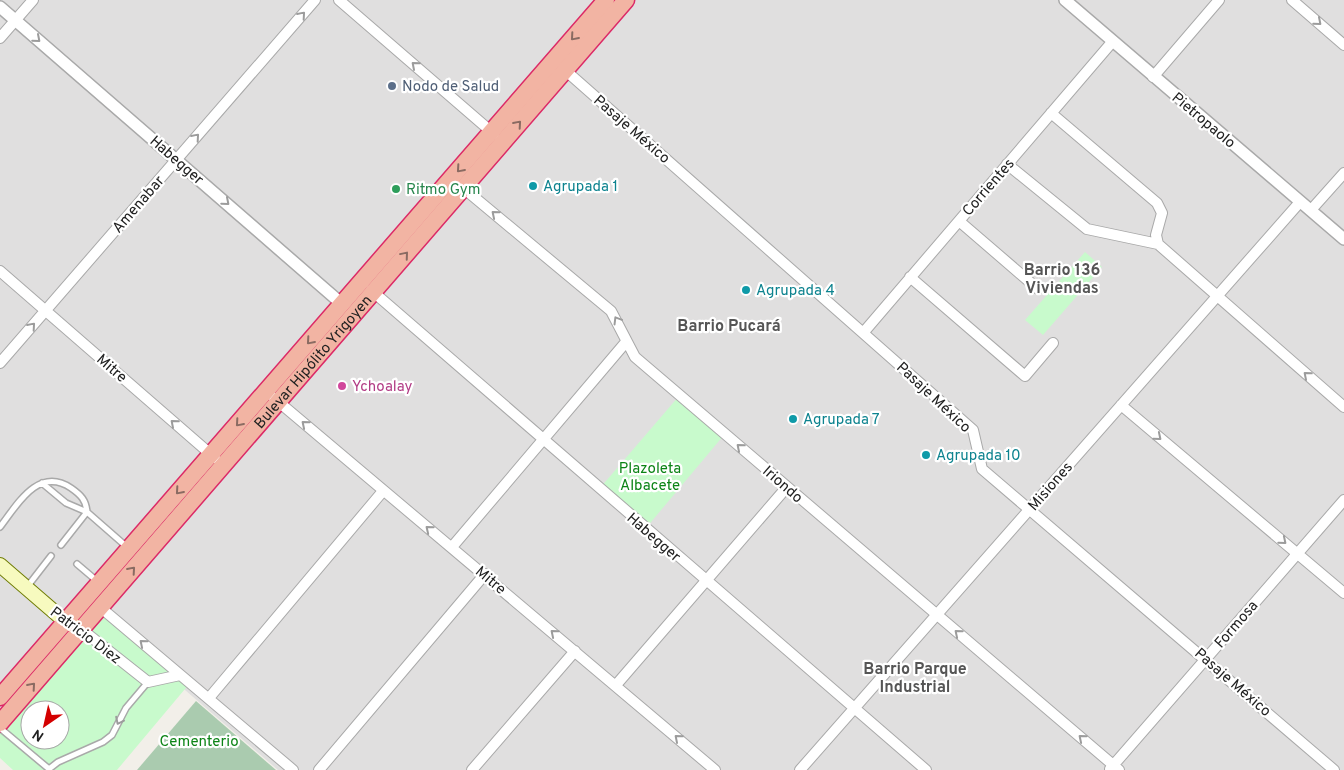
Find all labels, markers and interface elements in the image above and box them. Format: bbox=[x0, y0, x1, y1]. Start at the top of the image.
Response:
one-way arrow bbox=[296, 11, 305, 20]
one-way arrow bbox=[1312, 17, 1321, 25]
one-way arrow bbox=[571, 31, 580, 40]
one-way arrow bbox=[31, 33, 40, 42]
one-way arrow bbox=[412, 62, 421, 71]
place label: Nodo de Salud bbox=[402, 78, 499, 97]
marker: Nodo de Salud bbox=[386, 80, 398, 92]
street label: Pietropaolo bbox=[1167, 89, 1239, 153]
street label: Pasaje México bbox=[589, 92, 673, 169]
one-way arrow bbox=[512, 121, 521, 130]
street label: Habegger bbox=[145, 132, 207, 190]
one-way arrow bbox=[190, 134, 199, 143]
street label: Corrientes bbox=[959, 155, 1019, 221]
one-way arrow bbox=[457, 163, 466, 172]
street label: Amenabar bbox=[109, 172, 169, 238]
place label: Agrupada 1 bbox=[543, 178, 618, 197]
marker: Agrupada 1 bbox=[527, 180, 539, 192]
place label: Ritmo Gym bbox=[406, 181, 481, 200]
marker: Ritmo Gym bbox=[390, 183, 402, 195]
one-way arrow bbox=[220, 197, 229, 206]
one-way arrow bbox=[491, 211, 500, 220]
one-way arrow bbox=[399, 252, 407, 261]
district label: Barrio 136 Viviendas bbox=[1024, 261, 1100, 299]
place label: Agrupada 4 bbox=[756, 282, 835, 301]
marker: Agrupada 4 bbox=[740, 284, 752, 296]
street label: Bulevar Hipólito Yrigoyen bbox=[251, 292, 377, 433]
one-way arrow bbox=[613, 317, 623, 326]
district label: Barrio Pucará bbox=[677, 317, 781, 337]
one-way arrow bbox=[26, 323, 35, 332]
one-way arrow bbox=[307, 335, 316, 344]
street label: Mitre bbox=[92, 351, 130, 388]
street label: Pasaje México bbox=[892, 359, 974, 438]
one-way arrow bbox=[1304, 372, 1313, 381]
place label: Ychoalay bbox=[352, 378, 413, 397]
marker: Ychoalay bbox=[336, 380, 348, 392]
place label: Agrupada 7 bbox=[803, 411, 880, 430]
marker: Agrupada 7 bbox=[787, 413, 799, 425]
one-way arrow bbox=[236, 417, 245, 426]
one-way arrow bbox=[171, 420, 180, 429]
one-way arrow bbox=[302, 422, 311, 430]
one-way arrow bbox=[1153, 431, 1162, 440]
one-way arrow bbox=[737, 444, 746, 453]
place label: Agrupada 10 bbox=[936, 447, 1021, 466]
marker: Agrupada 10 bbox=[920, 449, 932, 461]
street label: Misiones bbox=[1025, 459, 1078, 515]
park label: Plazoleta Albacete bbox=[619, 460, 681, 496]
street label: Iriondo bbox=[758, 462, 806, 508]
one-way arrow bbox=[176, 486, 185, 495]
street label: Habegger bbox=[622, 509, 684, 567]
one-way arrow bbox=[426, 525, 435, 534]
one-way arrow bbox=[1277, 535, 1286, 543]
street label: Mitre bbox=[471, 563, 509, 600]
one-way arrow bbox=[126, 567, 135, 576]
street label: Formosa bbox=[1211, 597, 1263, 653]
street label: Patricio Diez bbox=[46, 603, 124, 669]
one-way arrow bbox=[551, 630, 560, 639]
one-way arrow bbox=[954, 630, 963, 639]
one-way arrow bbox=[139, 640, 148, 649]
street label: Pasaje México bbox=[1190, 645, 1274, 722]
district label: Barrio Parque Industrial bbox=[863, 660, 967, 698]
one-way arrow bbox=[26, 683, 35, 692]
north arrow bbox=[20, 700, 70, 750]
one-way arrow bbox=[115, 716, 125, 725]
text: N bbox=[30, 725, 47, 744]
park label: Cementerio bbox=[159, 733, 239, 752]
one-way arrow bbox=[1078, 735, 1087, 744]
one-way arrow bbox=[675, 736, 684, 744]

